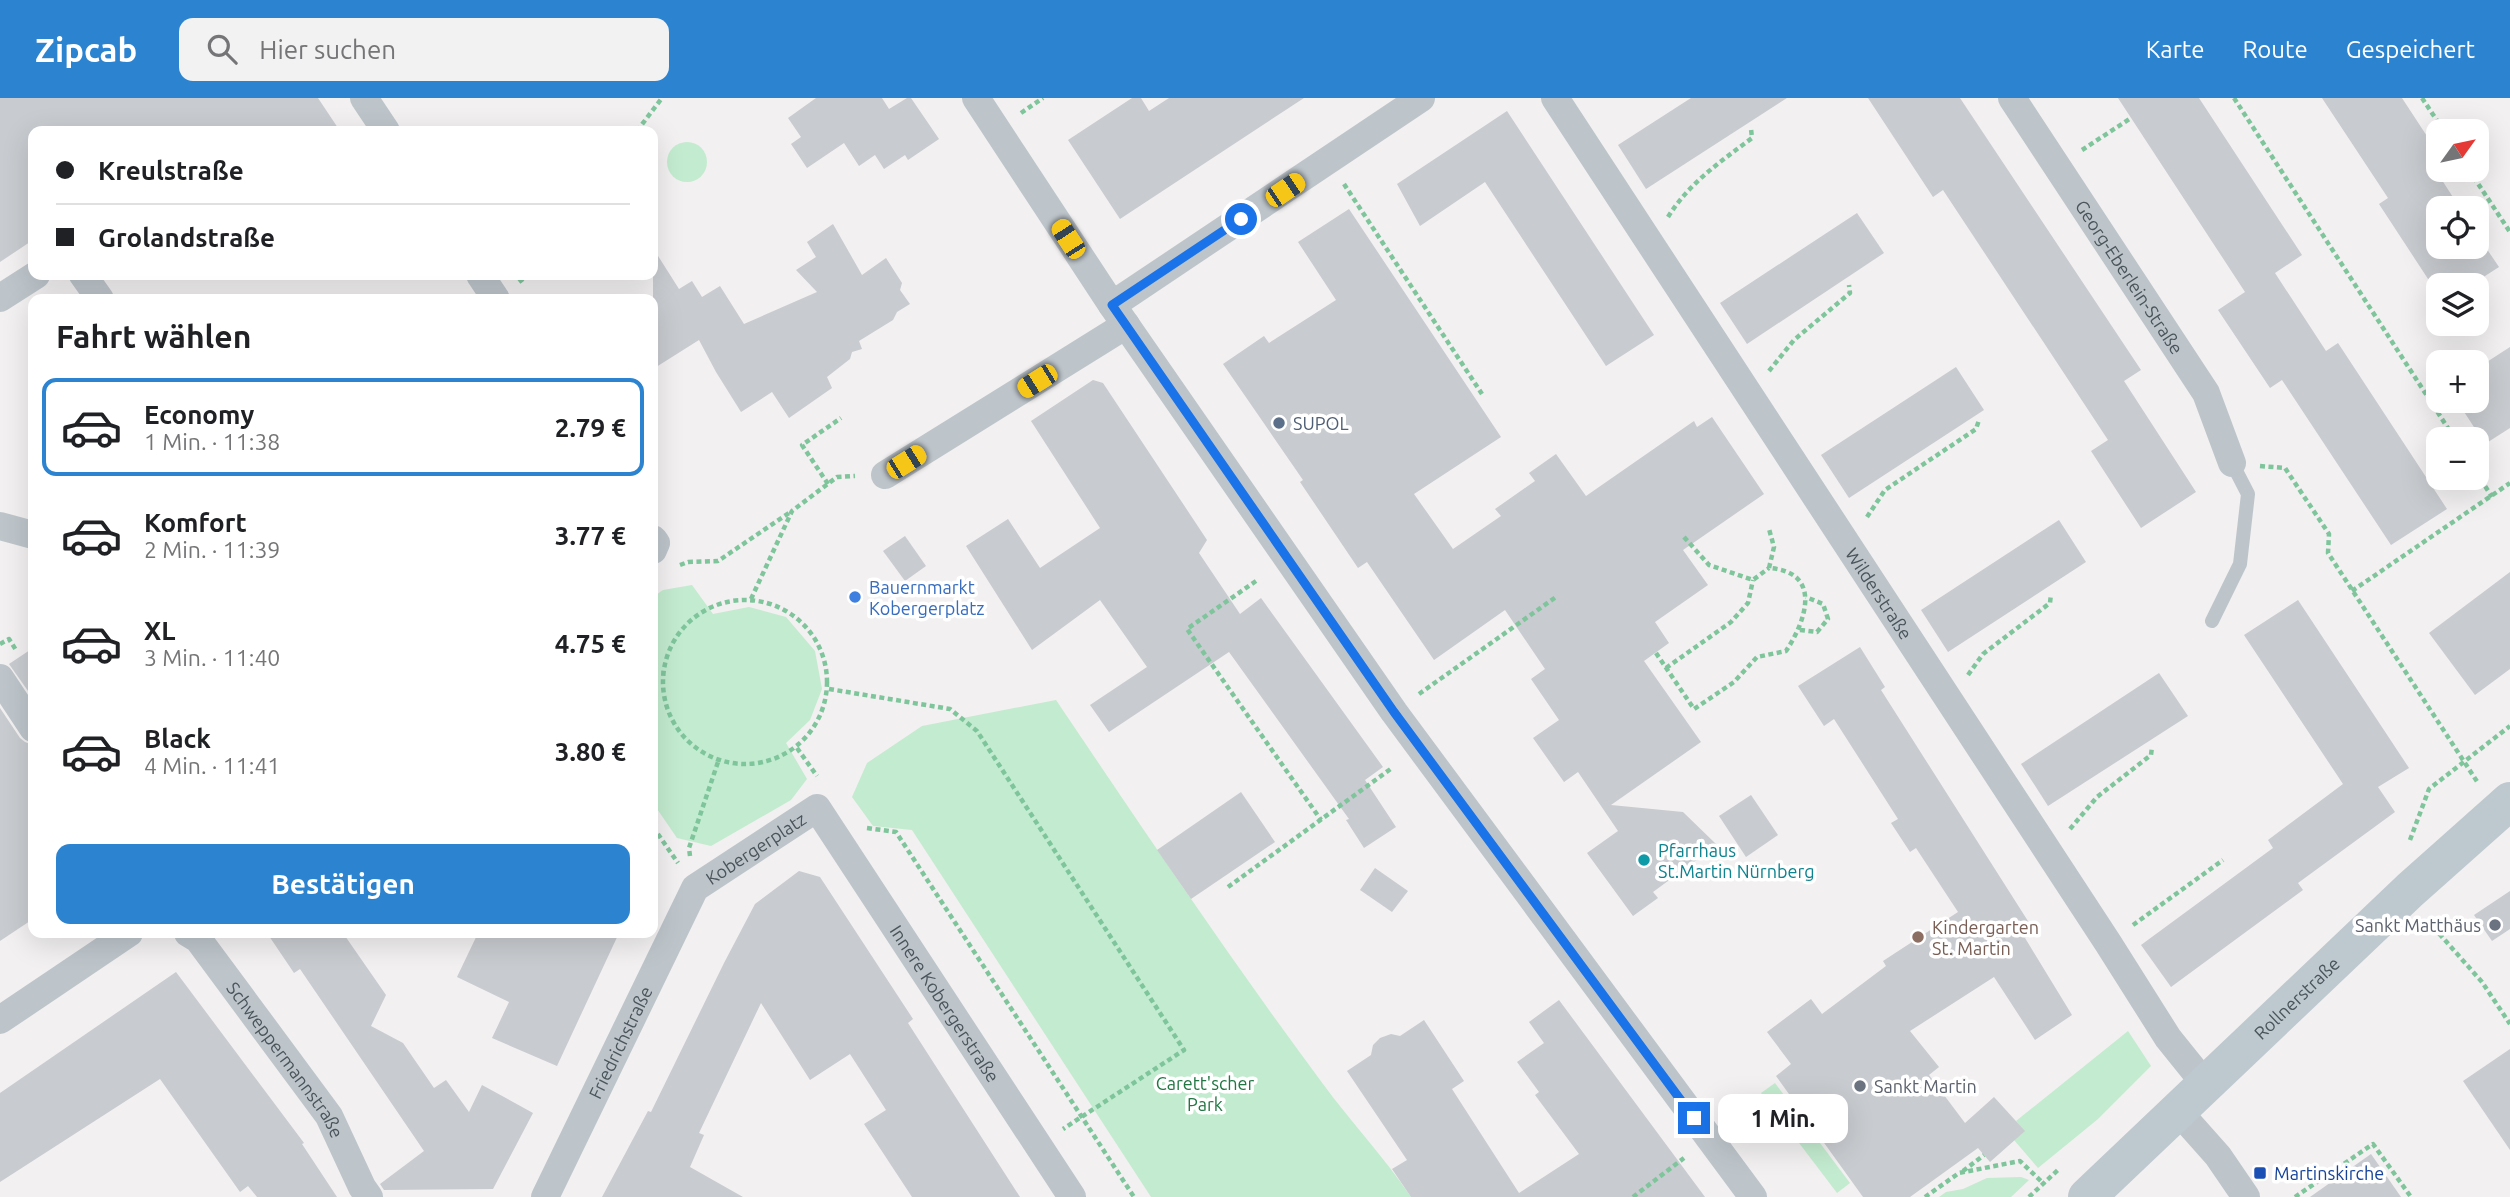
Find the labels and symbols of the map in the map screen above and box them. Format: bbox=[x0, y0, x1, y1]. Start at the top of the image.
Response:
north arrow bbox=[2426, 119, 2488, 182]
car bbox=[1262, 170, 1309, 210]
street label: Georg-Eberlein-Straße bbox=[2072, 196, 2187, 358]
route start bbox=[1225, 203, 1257, 235]
car bbox=[1048, 216, 1089, 262]
car bbox=[1014, 361, 1061, 401]
place label: SUPOL bbox=[1293, 413, 1349, 433]
marker: SUPOL bbox=[1271, 415, 1287, 431]
car bbox=[883, 442, 930, 482]
street label: Wilderstraße bbox=[1842, 544, 1916, 643]
place label: Bauernmarkt Kobergerplatz bbox=[869, 577, 985, 618]
marker: Bauernmarkt Kobergerplatz bbox=[847, 589, 863, 605]
street label: Kobergerplatz bbox=[702, 808, 809, 888]
place label: Pfarrhaus St.Martin Nürnberg bbox=[1658, 840, 1815, 881]
marker: Pfarrhaus St.Martin Nürnberg bbox=[1636, 852, 1652, 868]
place label: Sankt Matthäus bbox=[2355, 915, 2481, 935]
place label: Kindergarten St. Martin bbox=[1932, 917, 2039, 958]
marker: Sankt Matthäus bbox=[2487, 917, 2503, 933]
street label: Innere Kobergerstraße bbox=[886, 921, 1004, 1086]
marker: Kindergarten St. Martin bbox=[1910, 929, 1926, 945]
street label: Rollnerstraße bbox=[2250, 953, 2343, 1043]
street label: Schweppermannstraße bbox=[223, 978, 348, 1141]
street label: Friedrichstraße bbox=[584, 983, 656, 1102]
park label: Carett'scher Park bbox=[1156, 1073, 1255, 1114]
place label: Sankt Martin bbox=[1874, 1076, 1977, 1096]
marker: Sankt Martin bbox=[1852, 1078, 1868, 1094]
callout: 1 Min. bbox=[1718, 1094, 1848, 1142]
route end bbox=[1678, 1102, 1710, 1134]
place label: Martinskirche bbox=[2274, 1163, 2384, 1183]
marker: Martinskirche bbox=[2252, 1165, 2268, 1181]

